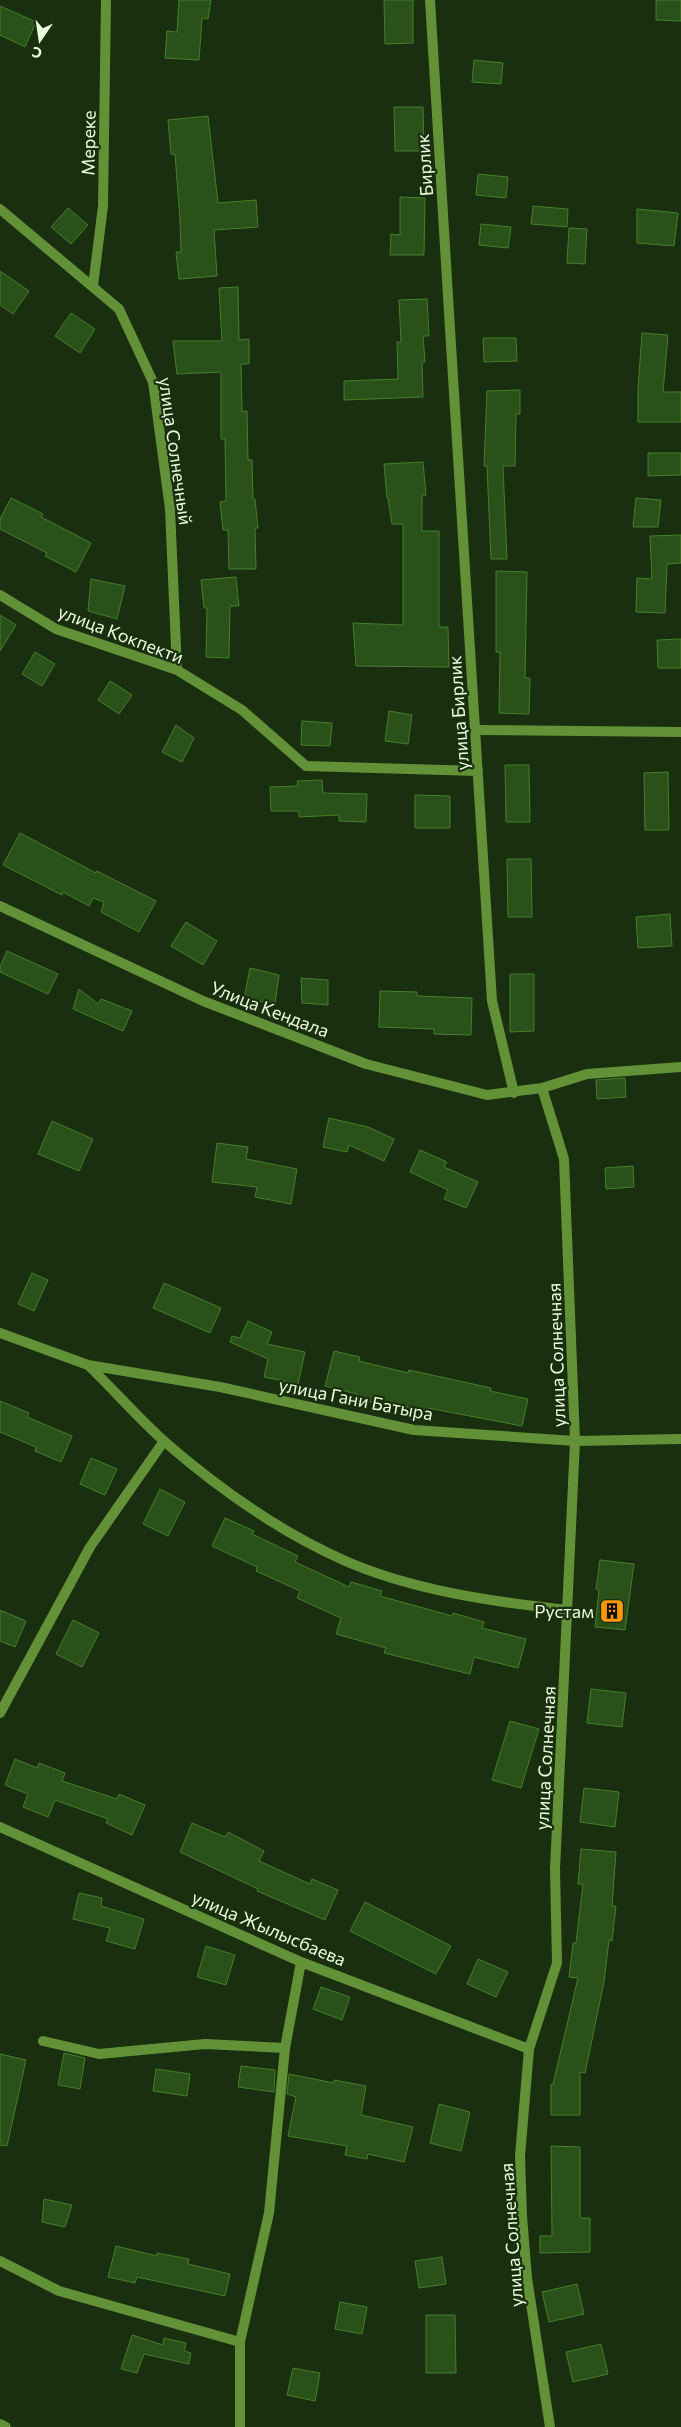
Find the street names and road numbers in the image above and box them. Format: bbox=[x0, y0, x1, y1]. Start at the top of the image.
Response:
street label: Мереке bbox=[76, 110, 100, 176]
street label: Бирлик bbox=[411, 133, 437, 197]
street label: улица Солнечный bbox=[155, 376, 197, 526]
street label: улица Кокпекти bbox=[55, 600, 187, 668]
street label: улица Бирлик bbox=[443, 654, 473, 771]
street label: Улица Кендала bbox=[208, 976, 332, 1042]
street label: улица Солнечная bbox=[542, 1282, 570, 1428]
street label: улица Гани Батыра bbox=[277, 1373, 435, 1425]
street label: улица Солнечная bbox=[530, 1685, 560, 1831]
street label: улица Жылысбаева bbox=[189, 1886, 349, 1970]
street label: улица Солнечная bbox=[495, 2162, 527, 2308]

